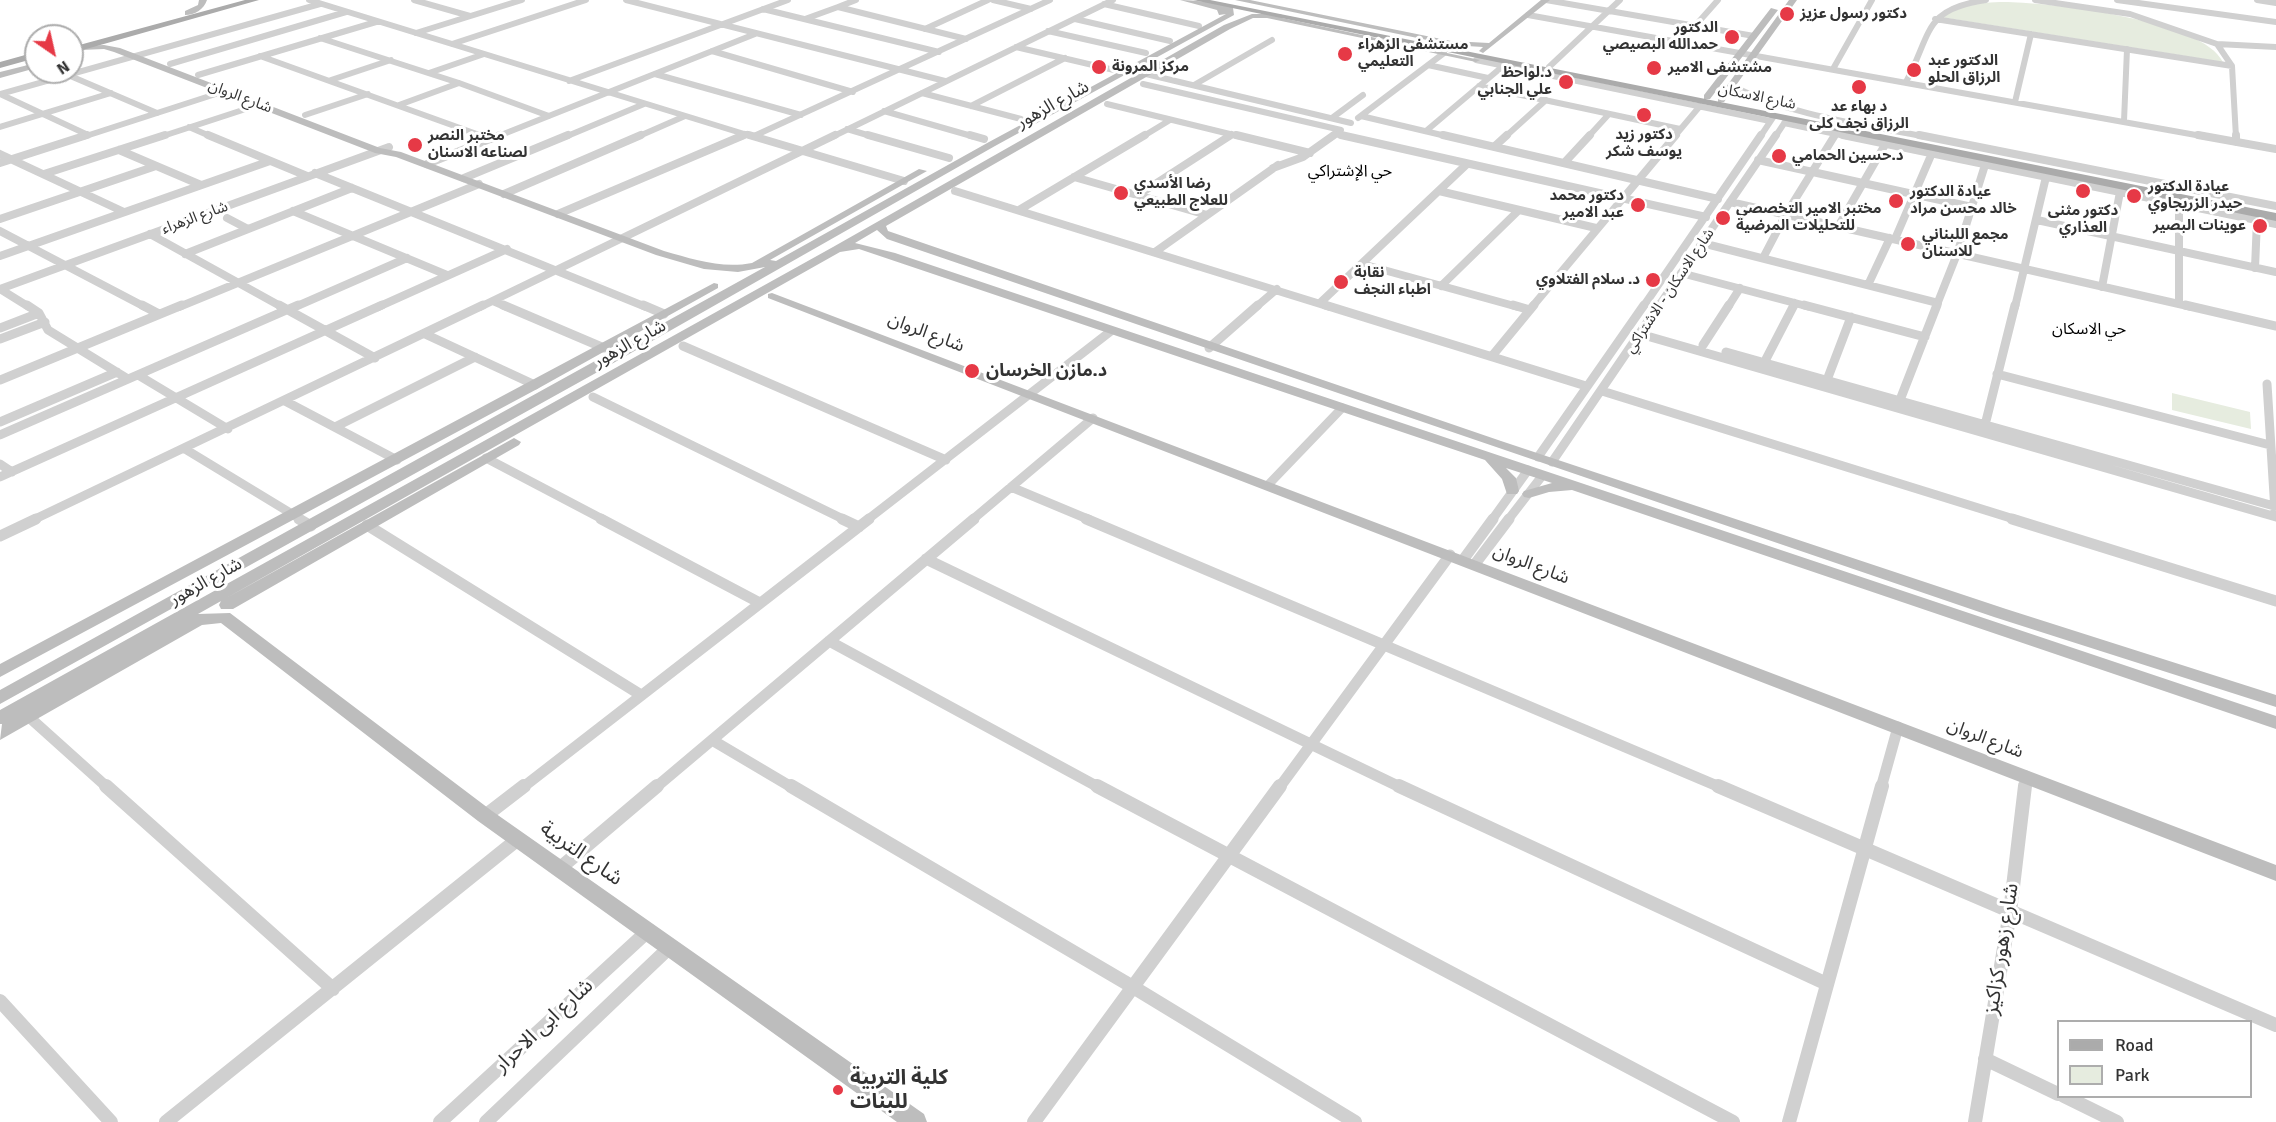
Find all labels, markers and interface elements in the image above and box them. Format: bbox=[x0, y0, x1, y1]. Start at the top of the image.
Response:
marker: دكتور رسول عزيز bbox=[1778, 5, 1796, 23]
place label: دكتور رسول عزيز bbox=[1800, 5, 1907, 23]
place label: الدكتور حمدالله البصيصي bbox=[1603, 19, 1718, 54]
north arrow bbox=[24, 24, 84, 84]
marker: الدكتور حمدالله البصيصي bbox=[1723, 28, 1741, 46]
place label: مستشفى الزهراء التعليمي bbox=[1358, 36, 1469, 71]
marker: مستشفى الزهراء التعليمي bbox=[1336, 45, 1354, 63]
place label: الدكتور عبد الرزاق الحلو bbox=[1928, 52, 2000, 87]
text: N bbox=[53, 56, 73, 79]
marker: مركز المرونة bbox=[1090, 58, 1108, 76]
place label: مركز المرونة bbox=[1112, 58, 1189, 76]
marker: مشتشفى الامير bbox=[1645, 59, 1663, 77]
place label: مشتشفى الامير bbox=[1668, 59, 1772, 77]
marker: الدكتور عبد الرزاق الحلو bbox=[1905, 61, 1923, 79]
place label: د.لواحظ علي الجنابي bbox=[1478, 64, 1552, 99]
marker: د.لواحظ علي الجنابي bbox=[1557, 73, 1575, 91]
street label: شارع الزهور bbox=[1013, 76, 1093, 134]
street label: شارع الروان bbox=[206, 77, 274, 117]
marker: د بهاء عد الرزاق نجف كلى bbox=[1850, 78, 1868, 96]
street label: شارع الاسكان bbox=[1717, 80, 1797, 114]
place label: د بهاء عد الرزاق نجف كلى bbox=[1809, 98, 1909, 133]
marker: دكتور زيد يوسف شكر bbox=[1635, 106, 1653, 124]
place label: دكتور زيد يوسف شكر bbox=[1606, 126, 1682, 161]
place label: مختبر النصر لصناعه الاسنان bbox=[428, 127, 528, 162]
marker: مختبر النصر لصناعه الاسنان bbox=[406, 136, 424, 154]
marker: د.حسين الحمامي bbox=[1770, 147, 1788, 165]
place label: د.حسين الحمامي bbox=[1792, 147, 1904, 165]
district label: حي الإشتراكي bbox=[1308, 162, 1392, 182]
place label: رضا الأسدي للعلاج الطبيعي bbox=[1134, 175, 1228, 210]
place label: عيادة الدكتور حيدر الزريجاوي bbox=[2148, 178, 2242, 213]
marker: دكتور مثنى العذاري bbox=[2074, 182, 2092, 200]
place label: عيادة الدكتور خالد محسن مراد bbox=[1910, 183, 2017, 218]
marker: رضا الأسدي للعلاج الطبيعي bbox=[1112, 184, 1130, 202]
place label: دكتور محمد عبد الامير bbox=[1550, 187, 1624, 222]
marker: عيادة الدكتور حيدر الزريجاوي bbox=[2125, 187, 2143, 205]
marker: عيادة الدكتور خالد محسن مراد bbox=[1887, 192, 1905, 210]
marker: دكتور محمد عبد الامير bbox=[1629, 196, 1647, 214]
street label: شارع الزهراء bbox=[159, 198, 231, 238]
place label: مختبر الامير التخصصي للتحليلات المرضية bbox=[1736, 200, 1882, 235]
place label: دكتور مثنى العذاري bbox=[2048, 202, 2118, 237]
marker: مختبر الامير التخصصي للتحليلات المرضية bbox=[1714, 209, 1732, 227]
place label: عوينات البصير bbox=[2153, 217, 2246, 235]
marker: عوينات البصير bbox=[2251, 217, 2269, 235]
street label: شارع الاسكان - الاشتراكي bbox=[1622, 225, 1718, 357]
place label: مجمع اللبناني للاسنان bbox=[1922, 226, 2009, 261]
marker: مجمع اللبناني للاسنان bbox=[1899, 235, 1917, 253]
place label: نقابة اطباء النجف bbox=[1354, 264, 1431, 299]
place label: د. سلام الفتلاوي bbox=[1536, 271, 1640, 289]
marker: د. سلام الفتلاوي bbox=[1644, 271, 1662, 289]
marker: نقابة اطباء النجف bbox=[1332, 273, 1350, 291]
street label: شارع الروان bbox=[885, 309, 967, 357]
street label: شارع الزهور bbox=[590, 315, 670, 373]
district label: حي الاسكان bbox=[2052, 320, 2126, 340]
place label: د.مازن الخرسان bbox=[986, 360, 1107, 382]
marker: د.مازن الخرسان bbox=[963, 362, 981, 380]
street label: شارع الروان bbox=[1490, 541, 1572, 589]
street label: شارع الزهور bbox=[166, 553, 246, 611]
street label: شارع الروان bbox=[1944, 715, 2026, 763]
street label: شارع التربية bbox=[535, 816, 627, 892]
street label: شارع زهور كزاكيز bbox=[1979, 881, 2025, 1017]
street label: شارع ابی الاحرار bbox=[489, 974, 599, 1078]
legend bbox=[2057, 1020, 2252, 1098]
text: Road bbox=[2115, 1034, 2154, 1056]
text: Park bbox=[2115, 1064, 2150, 1086]
place label: كلية التربية للبنات bbox=[850, 1065, 948, 1115]
marker: كلية التربية للبنات bbox=[831, 1083, 845, 1097]

